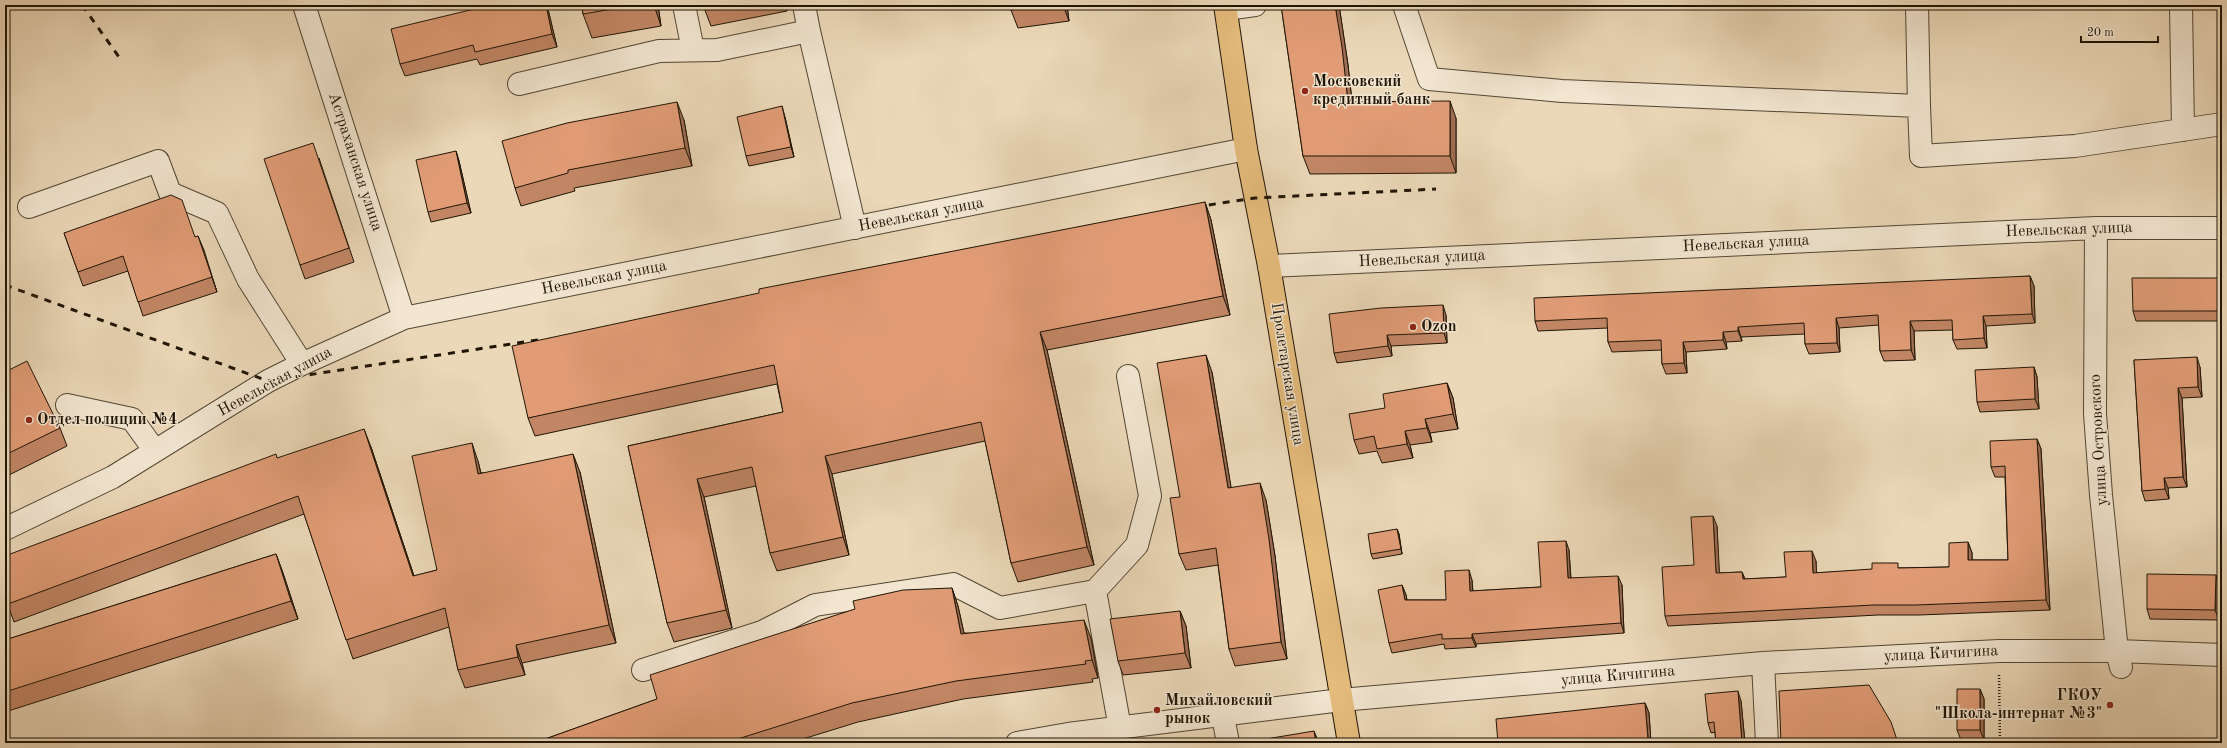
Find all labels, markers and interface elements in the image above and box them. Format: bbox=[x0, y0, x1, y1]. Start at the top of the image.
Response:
scale bar bbox=[2081, 18, 2158, 44]
text: 20 m bbox=[2087, 27, 2114, 39]
place label: Московский кредитный банк bbox=[1313, 74, 1431, 108]
marker: Московский кредитный банк bbox=[1300, 86, 1310, 96]
street label: Астраханская улица bbox=[325, 91, 385, 233]
street label: Невельская улица bbox=[857, 195, 985, 235]
street label: Невельская улица bbox=[2005, 220, 2133, 240]
street label: Невельская улица bbox=[1682, 233, 1810, 255]
street label: Невельская улица bbox=[1358, 248, 1486, 270]
street label: Невельская улица bbox=[540, 258, 668, 298]
street label: Пролетарская улица bbox=[1268, 301, 1306, 447]
place label: Ozon bbox=[1421, 319, 1457, 335]
marker: Ozon bbox=[1408, 322, 1418, 332]
street label: Невельская улица bbox=[216, 344, 335, 420]
street label: улица Островского bbox=[2088, 374, 2110, 506]
place label: Отдел полиции №4 bbox=[37, 412, 178, 428]
marker: Отдел полиции №4 bbox=[24, 415, 34, 425]
street label: улица Кичигина bbox=[1883, 643, 1999, 665]
street label: улица Кичигина bbox=[1560, 663, 1676, 689]
place label: ГКОУ "Школа-интернат №3" bbox=[1935, 688, 2103, 722]
place label: Михайловский рынок bbox=[1165, 693, 1273, 727]
marker: ГКОУ "Школа-интернат №3" bbox=[2105, 700, 2115, 710]
marker: Михайловский рынок bbox=[1152, 705, 1162, 715]

